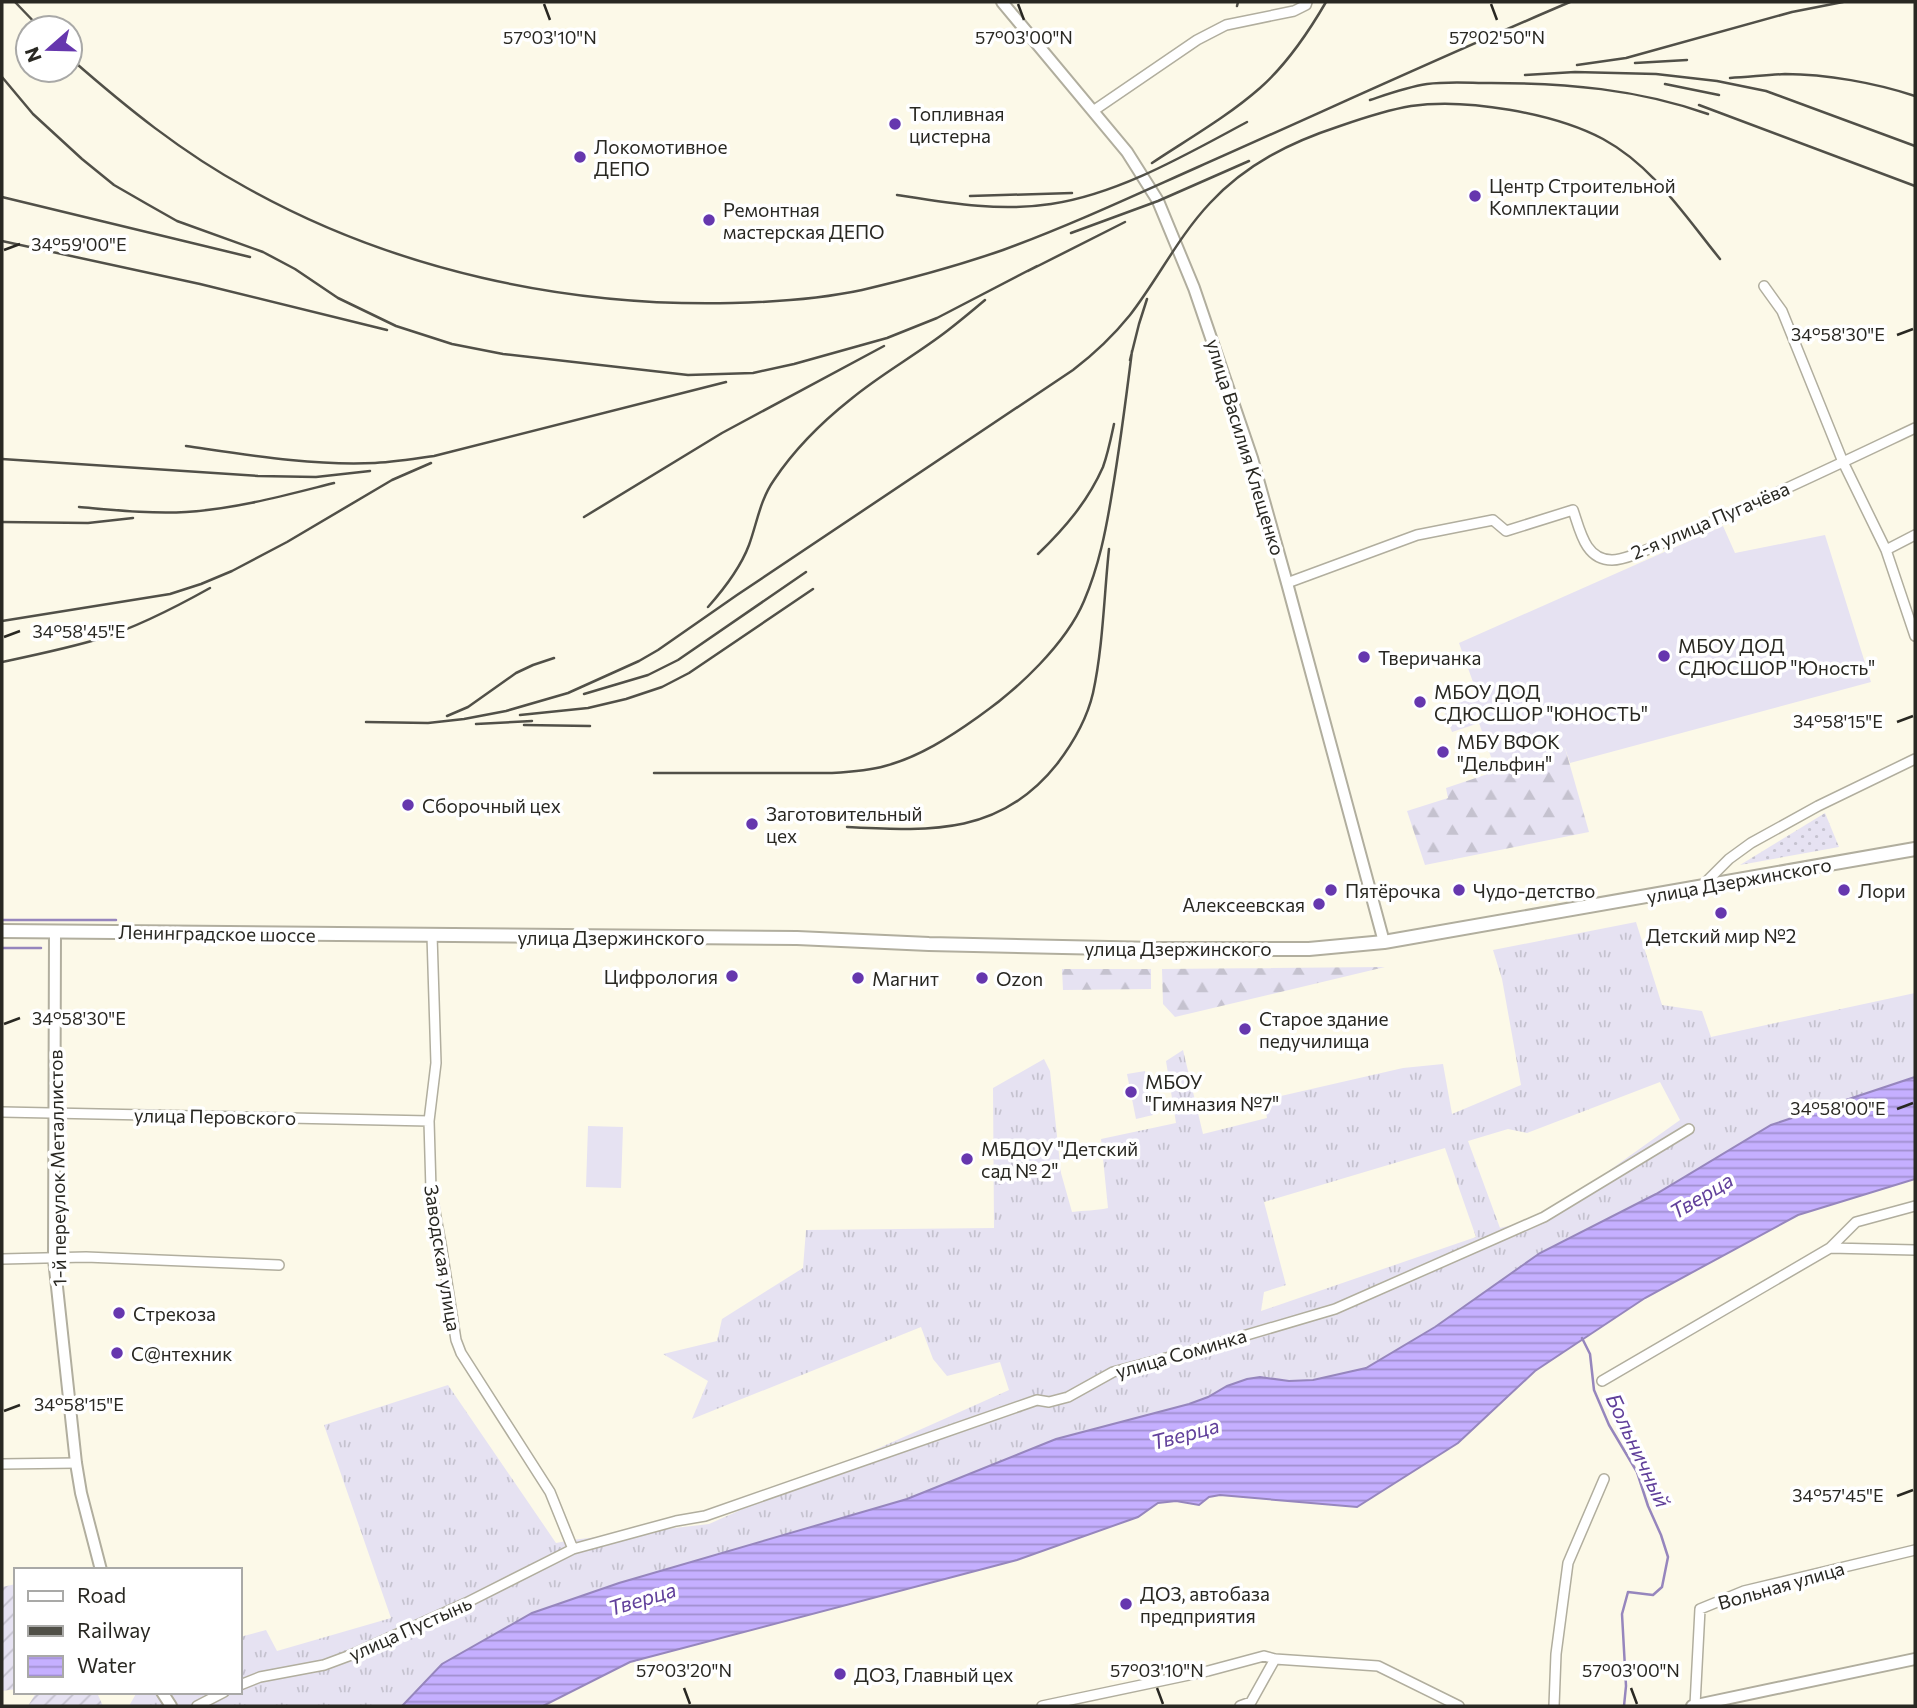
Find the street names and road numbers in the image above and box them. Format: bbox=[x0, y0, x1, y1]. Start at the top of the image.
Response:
street label: улица Василия Клещенко bbox=[1202, 336, 1290, 558]
street label: 2-я улица Пугачёва bbox=[1627, 476, 1793, 564]
street label: улица Дзержинского bbox=[1645, 852, 1833, 908]
street label: Ленинградское шоссе bbox=[118, 920, 316, 946]
street label: улица Дзержинского bbox=[517, 926, 705, 949]
street label: улица Дзержинского bbox=[1084, 937, 1272, 960]
street label: 1-й переулок Металлистов bbox=[43, 1049, 71, 1287]
street label: улица Перовского bbox=[134, 1103, 296, 1129]
street label: Заводская улица bbox=[420, 1183, 466, 1333]
street label: улица Соминка bbox=[1113, 1323, 1249, 1383]
street label: Вольная улица bbox=[1715, 1556, 1847, 1614]
street label: улица Пустынь bbox=[345, 1591, 475, 1665]

